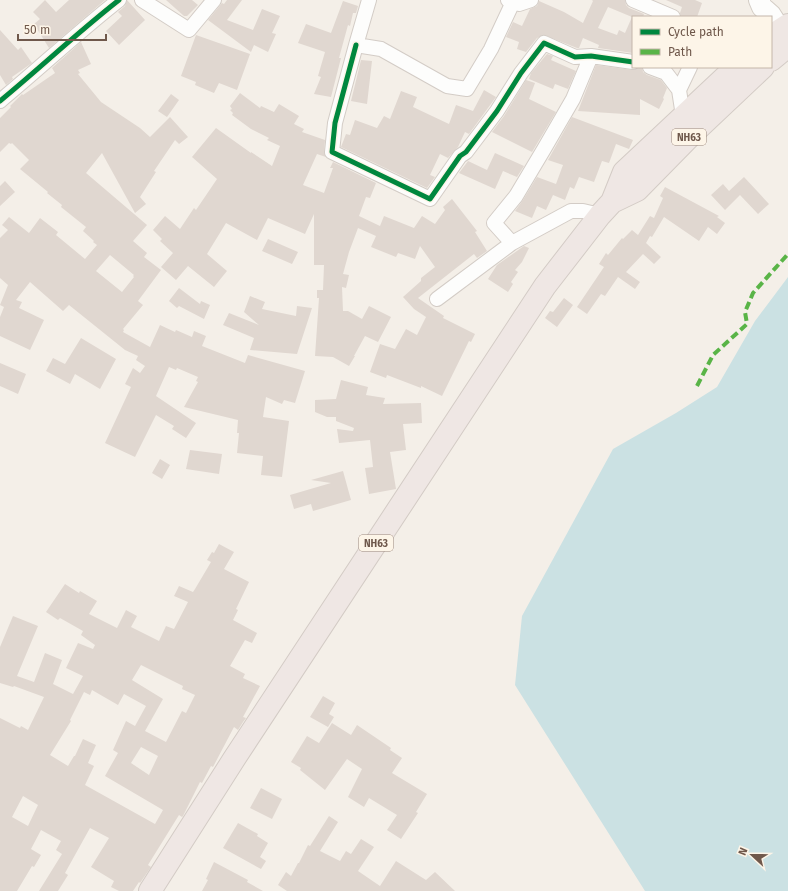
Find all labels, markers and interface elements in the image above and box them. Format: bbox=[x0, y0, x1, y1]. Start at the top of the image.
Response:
scale bar bbox=[18, 16, 106, 42]
legend bbox=[632, 16, 772, 68]
text: 50 m bbox=[24, 23, 50, 37]
text: Cycle path bbox=[668, 25, 724, 39]
text: Path bbox=[668, 45, 692, 59]
road number: NH63 bbox=[672, 129, 706, 145]
road number: NH63 bbox=[359, 535, 393, 551]
north arrow bbox=[732, 835, 772, 875]
text: N bbox=[736, 846, 751, 857]

